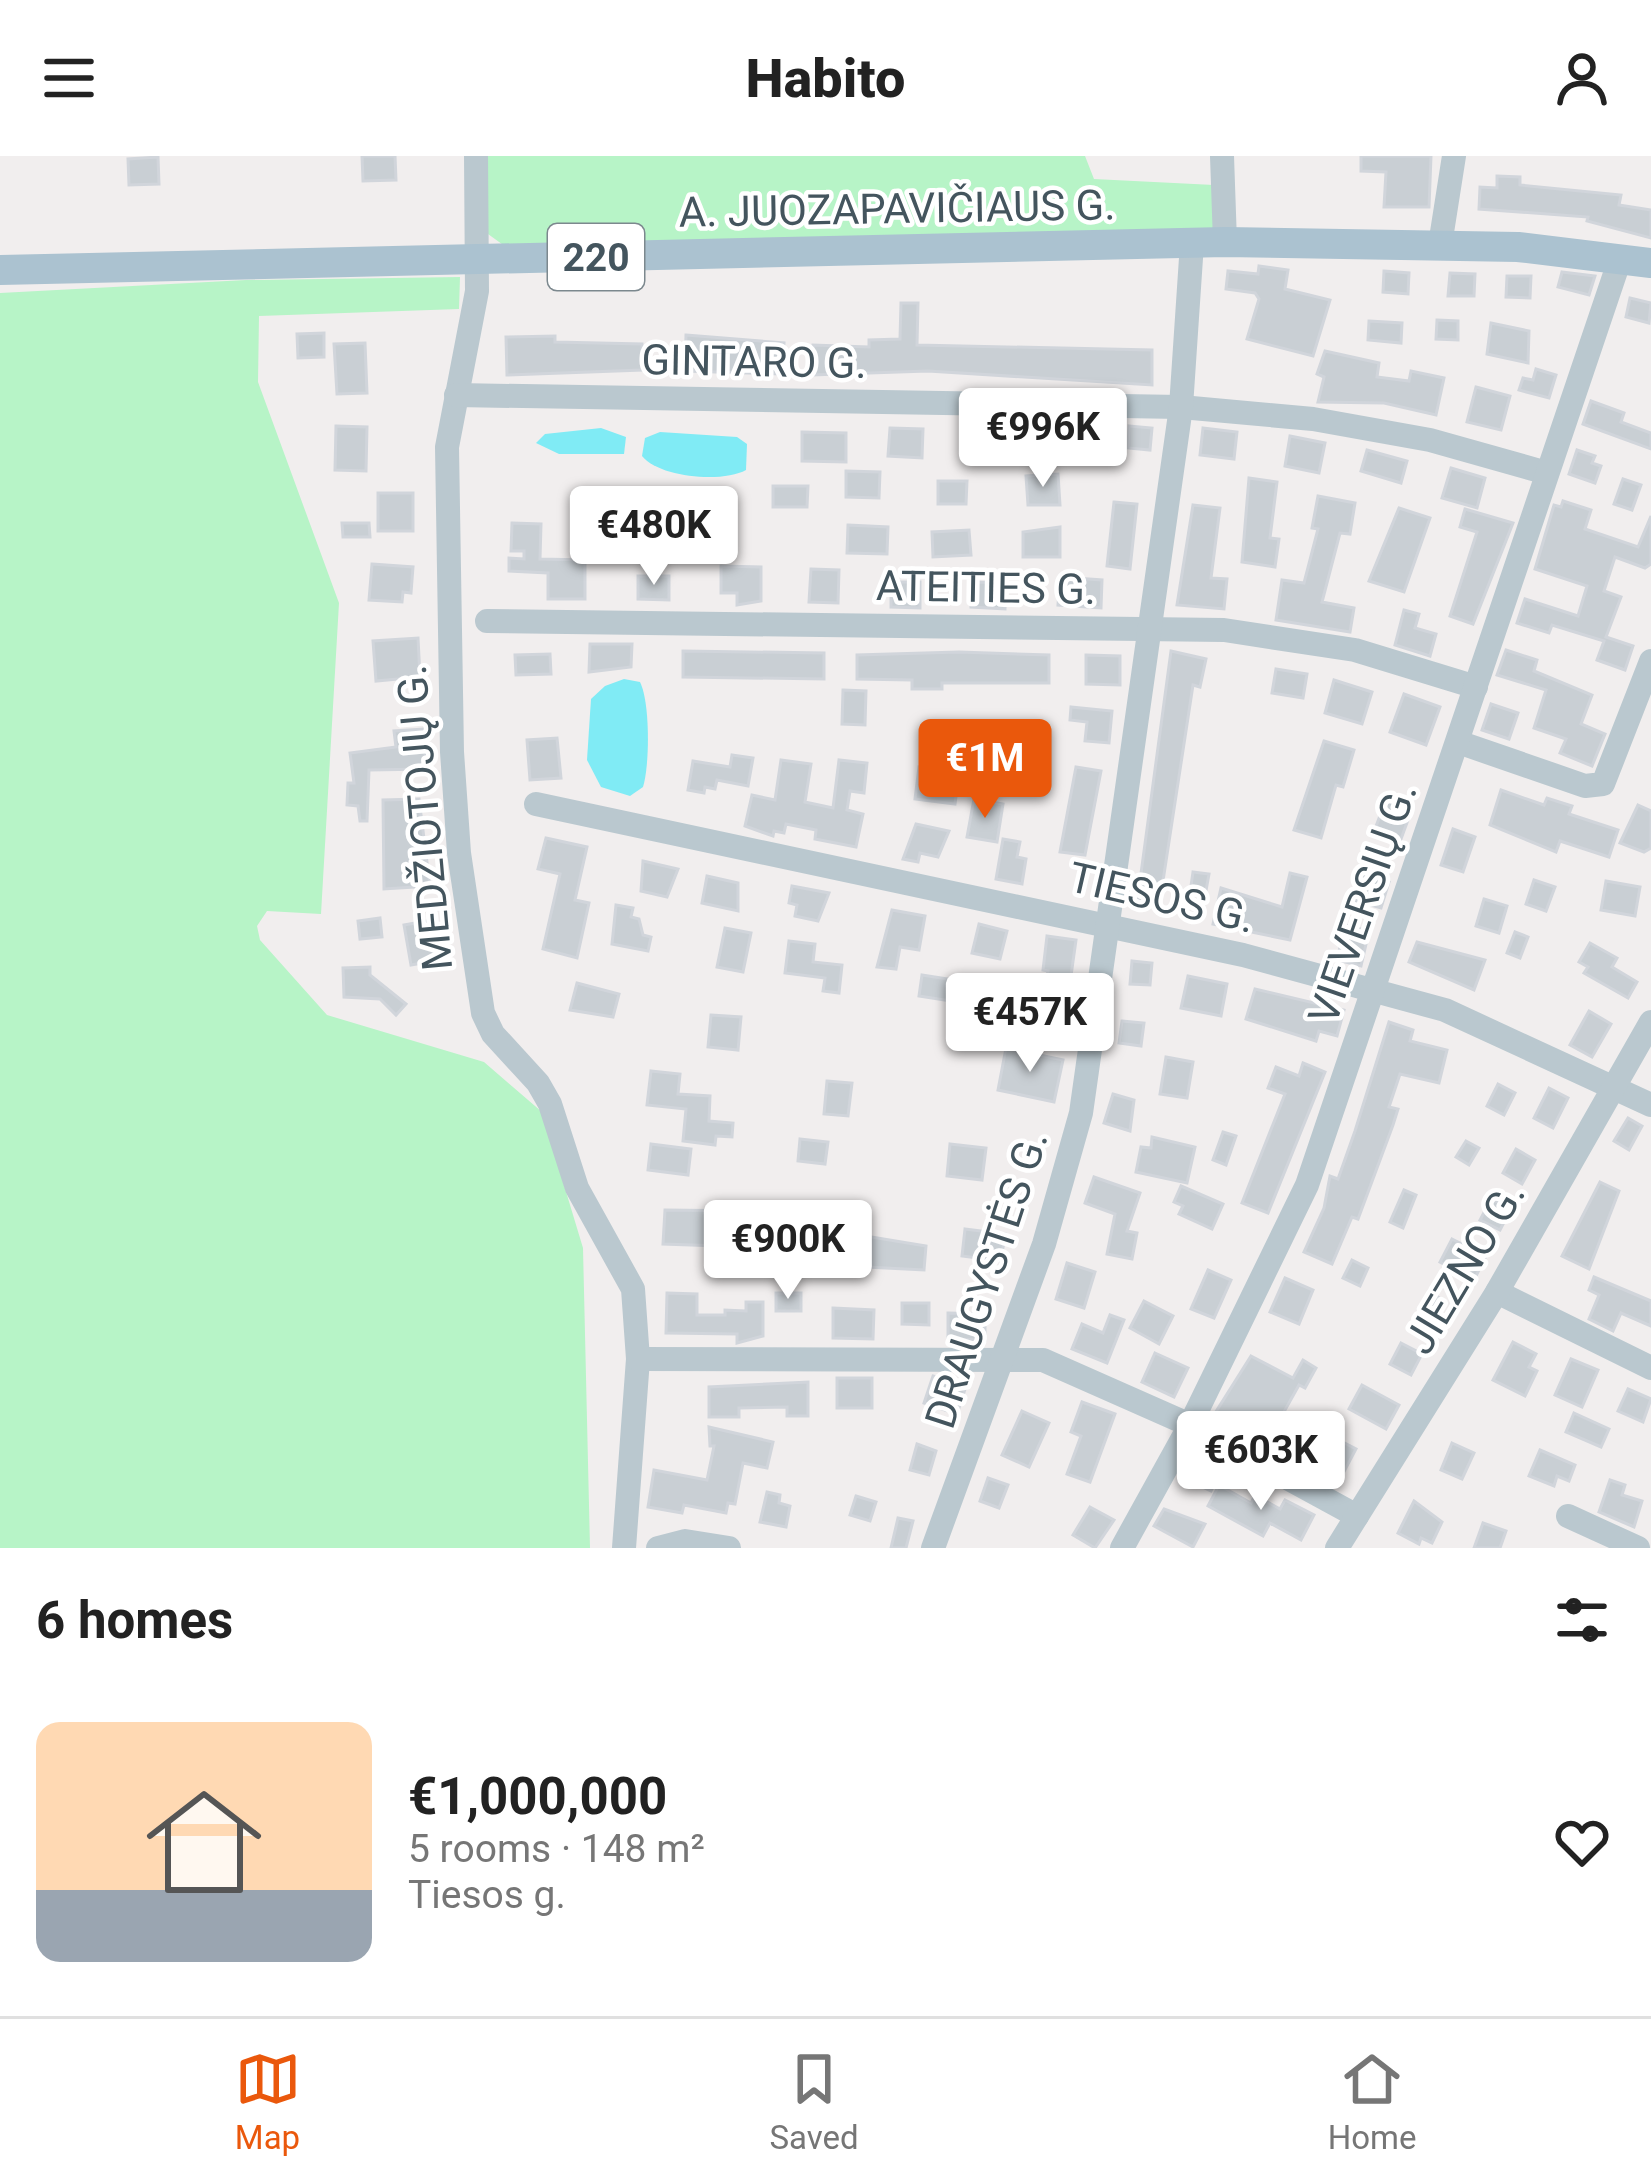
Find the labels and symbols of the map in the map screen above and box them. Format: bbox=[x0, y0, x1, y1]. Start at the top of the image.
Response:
street label: A. JUOZAPAVIČIAUS G. bbox=[678, 179, 1116, 237]
road number: 220 bbox=[548, 224, 644, 290]
street label: GINTARO G. bbox=[641, 335, 867, 388]
pin: €996K bbox=[959, 388, 1127, 490]
pin: €480K bbox=[570, 486, 738, 588]
street label: ATEITIES G. bbox=[876, 561, 1096, 614]
street label: MEDŽIOTOJŲ G. bbox=[387, 663, 462, 973]
pin: €1M bbox=[927, 719, 1043, 821]
street label: VIEVERSIŲ G. bbox=[1298, 776, 1427, 1030]
street label: TIESOS G. bbox=[1064, 852, 1260, 943]
pin: €457K bbox=[946, 973, 1114, 1075]
street label: DRAUGYSTĖS G. bbox=[915, 1124, 1058, 1434]
street label: JIEZNO G. bbox=[1394, 1172, 1535, 1362]
pin: €900K bbox=[704, 1200, 872, 1302]
pin: €603K bbox=[1177, 1411, 1345, 1513]

